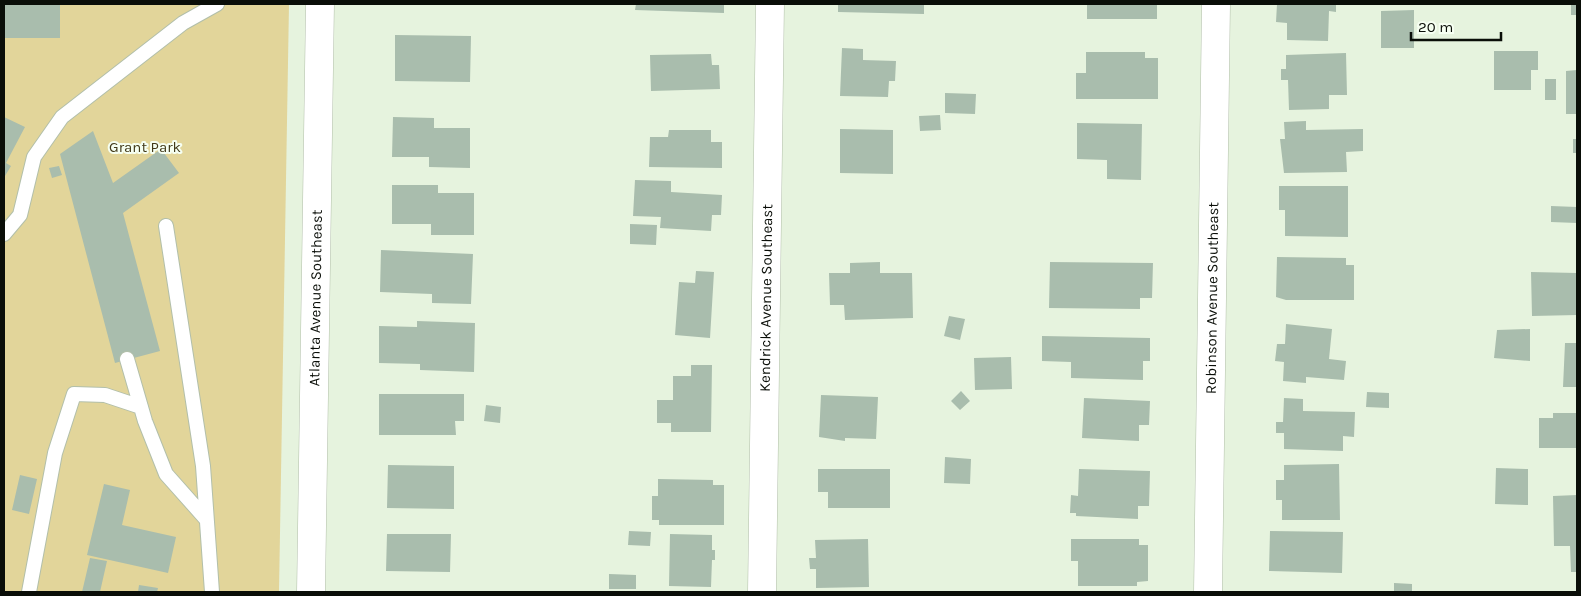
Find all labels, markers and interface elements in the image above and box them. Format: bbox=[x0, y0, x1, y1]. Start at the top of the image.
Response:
scale bar bbox=[1411, 10, 1501, 42]
text: 20 m bbox=[1418, 18, 1453, 36]
park label: Grant Park bbox=[109, 138, 181, 156]
street label: Robinson Avenue Southeast bbox=[1202, 202, 1222, 394]
street label: Kendrick Avenue Southeast bbox=[756, 204, 776, 392]
street label: Atlanta Avenue Southeast bbox=[305, 209, 326, 387]

